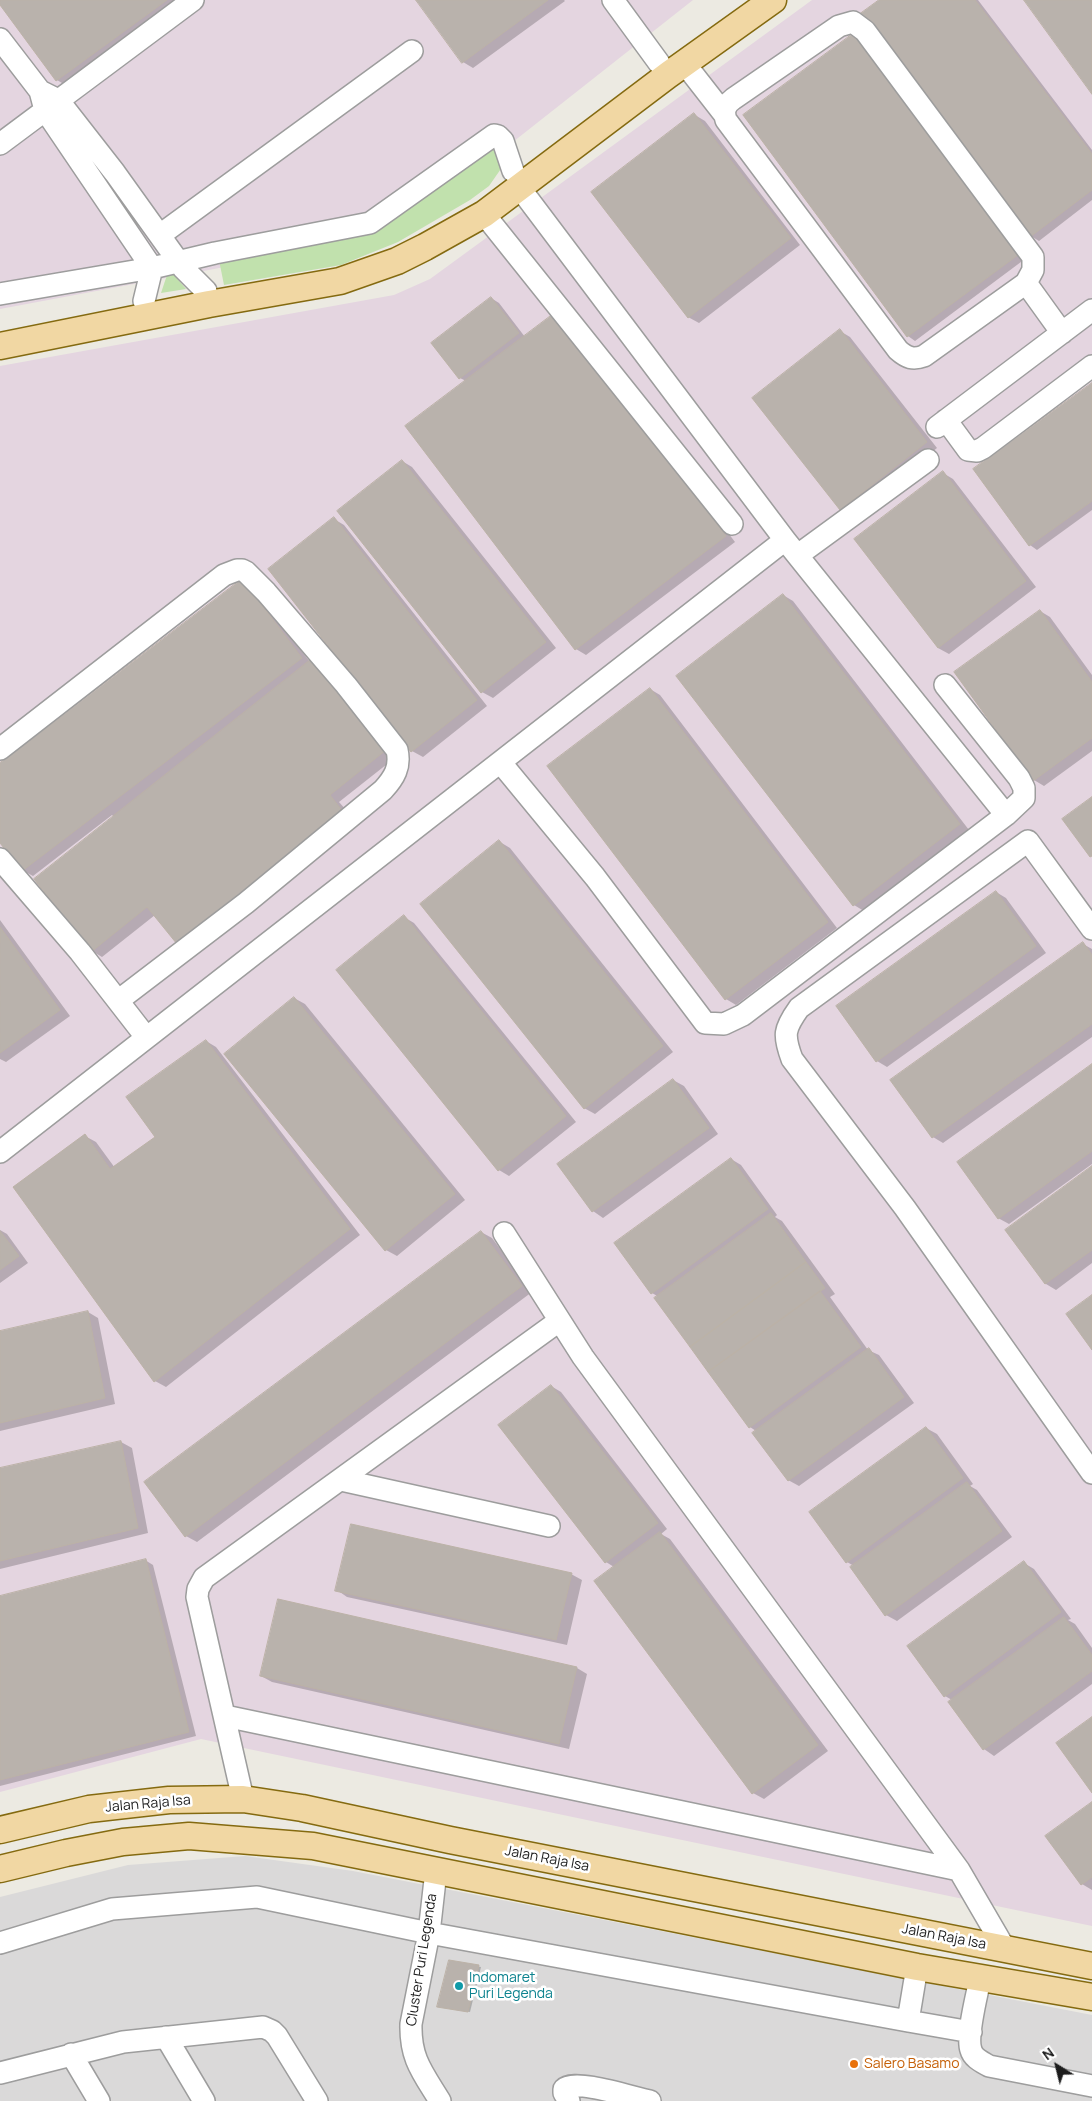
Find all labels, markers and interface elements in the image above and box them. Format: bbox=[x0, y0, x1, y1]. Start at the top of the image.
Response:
street label: Jalan Raja Isa bbox=[105, 1792, 191, 1816]
street label: Jalan Raja Isa bbox=[503, 1843, 591, 1875]
street label: Cluster Puri Legenda bbox=[403, 1892, 441, 2028]
street label: Jalan Raja Isa bbox=[900, 1921, 988, 1953]
place label: Indomaret Puri Legenda bbox=[469, 1970, 553, 2002]
marker: Indomaret Puri Legenda bbox=[453, 1980, 465, 1992]
north arrow bbox=[1032, 2041, 1082, 2091]
text: N bbox=[1038, 2043, 1058, 2064]
place label: Salero Basamo bbox=[864, 2056, 959, 2072]
marker: Salero Basamo bbox=[848, 2058, 860, 2070]

